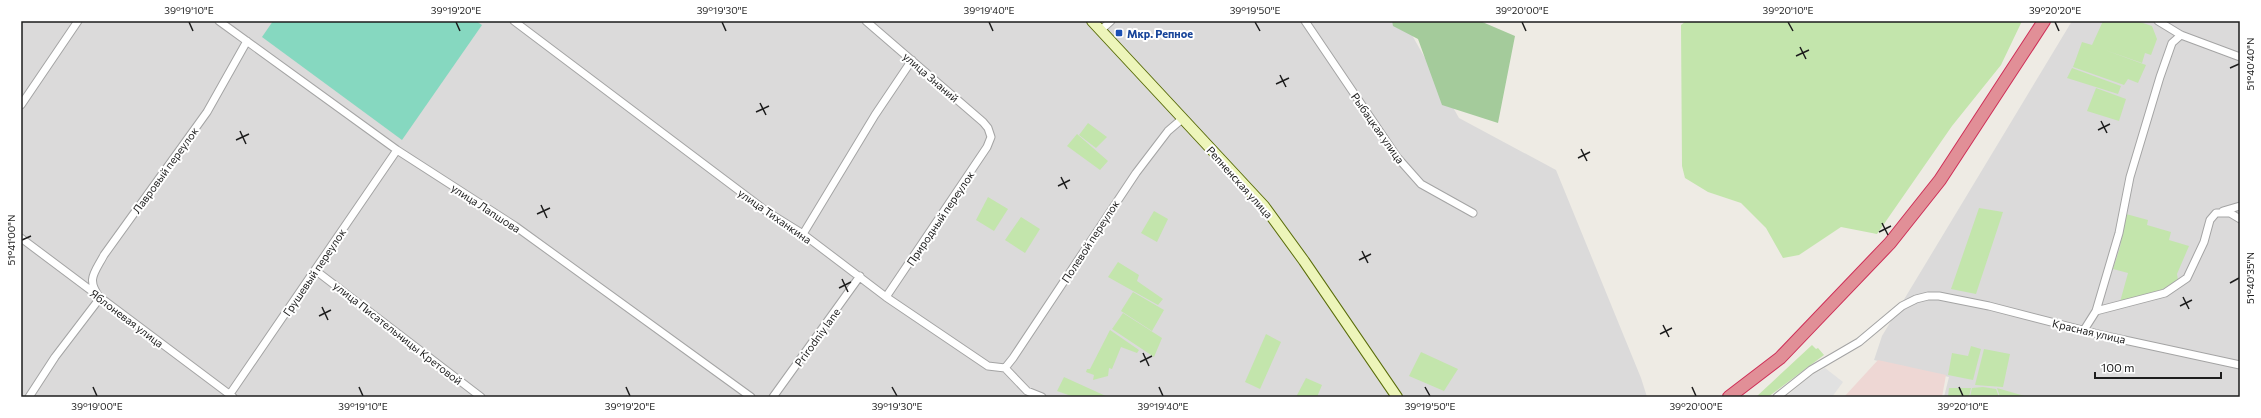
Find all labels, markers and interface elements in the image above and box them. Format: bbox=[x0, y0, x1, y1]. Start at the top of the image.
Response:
text: 39°19'10"E bbox=[164, 4, 214, 16]
text: 39°19'20"E bbox=[431, 4, 481, 16]
text: 39°19'30"E bbox=[697, 4, 747, 16]
text: 39°19'40"E bbox=[963, 4, 1015, 16]
text: 39°19'50"E bbox=[1230, 4, 1280, 16]
text: 39°20'00"E bbox=[1495, 4, 1549, 16]
text: 39°20'10"E bbox=[1763, 4, 1814, 16]
text: 39°20'20"E bbox=[2029, 4, 2081, 16]
place label: Мкр. Репное bbox=[1127, 27, 1193, 40]
marker: Мкр. Репное bbox=[1114, 28, 1124, 38]
text: 51°40'40"N bbox=[2244, 37, 2256, 91]
street label: улица Знаний bbox=[901, 49, 961, 105]
street label: Рыбацкая улица bbox=[1349, 90, 1407, 166]
street label: Лавровый переулок bbox=[129, 124, 201, 216]
street label: Репненская улица bbox=[1204, 143, 1276, 221]
street label: Природный переулок bbox=[904, 168, 977, 268]
street label: улица Лапшова bbox=[449, 181, 523, 235]
street label: улица Тиханкина bbox=[736, 186, 814, 246]
street label: Полевой переулок bbox=[1058, 197, 1122, 285]
text: 51°41'00"N bbox=[5, 214, 17, 266]
street label: Грушевый переулок bbox=[280, 226, 348, 318]
text: 51°40'35"N bbox=[2244, 252, 2256, 304]
street label: улица Писательницы Кретовой bbox=[331, 279, 465, 387]
street label: Яблоневая улица bbox=[88, 286, 166, 350]
street label: Prirodniy lane bbox=[792, 305, 843, 369]
street label: Красная улица bbox=[2051, 316, 2127, 346]
scale bar bbox=[2095, 354, 2221, 380]
text: 100 m bbox=[2101, 360, 2135, 374]
text: 39°19'00"E bbox=[71, 400, 123, 412]
text: 39°19'10"E bbox=[338, 400, 388, 412]
text: 39°19'20"E bbox=[605, 400, 655, 412]
text: 39°19'30"E bbox=[872, 400, 922, 412]
text: 39°19'40"E bbox=[1137, 400, 1189, 412]
text: 39°19'50"E bbox=[1405, 400, 1455, 412]
text: 39°20'00"E bbox=[1669, 400, 1723, 412]
text: 39°20'10"E bbox=[1938, 400, 1989, 412]

